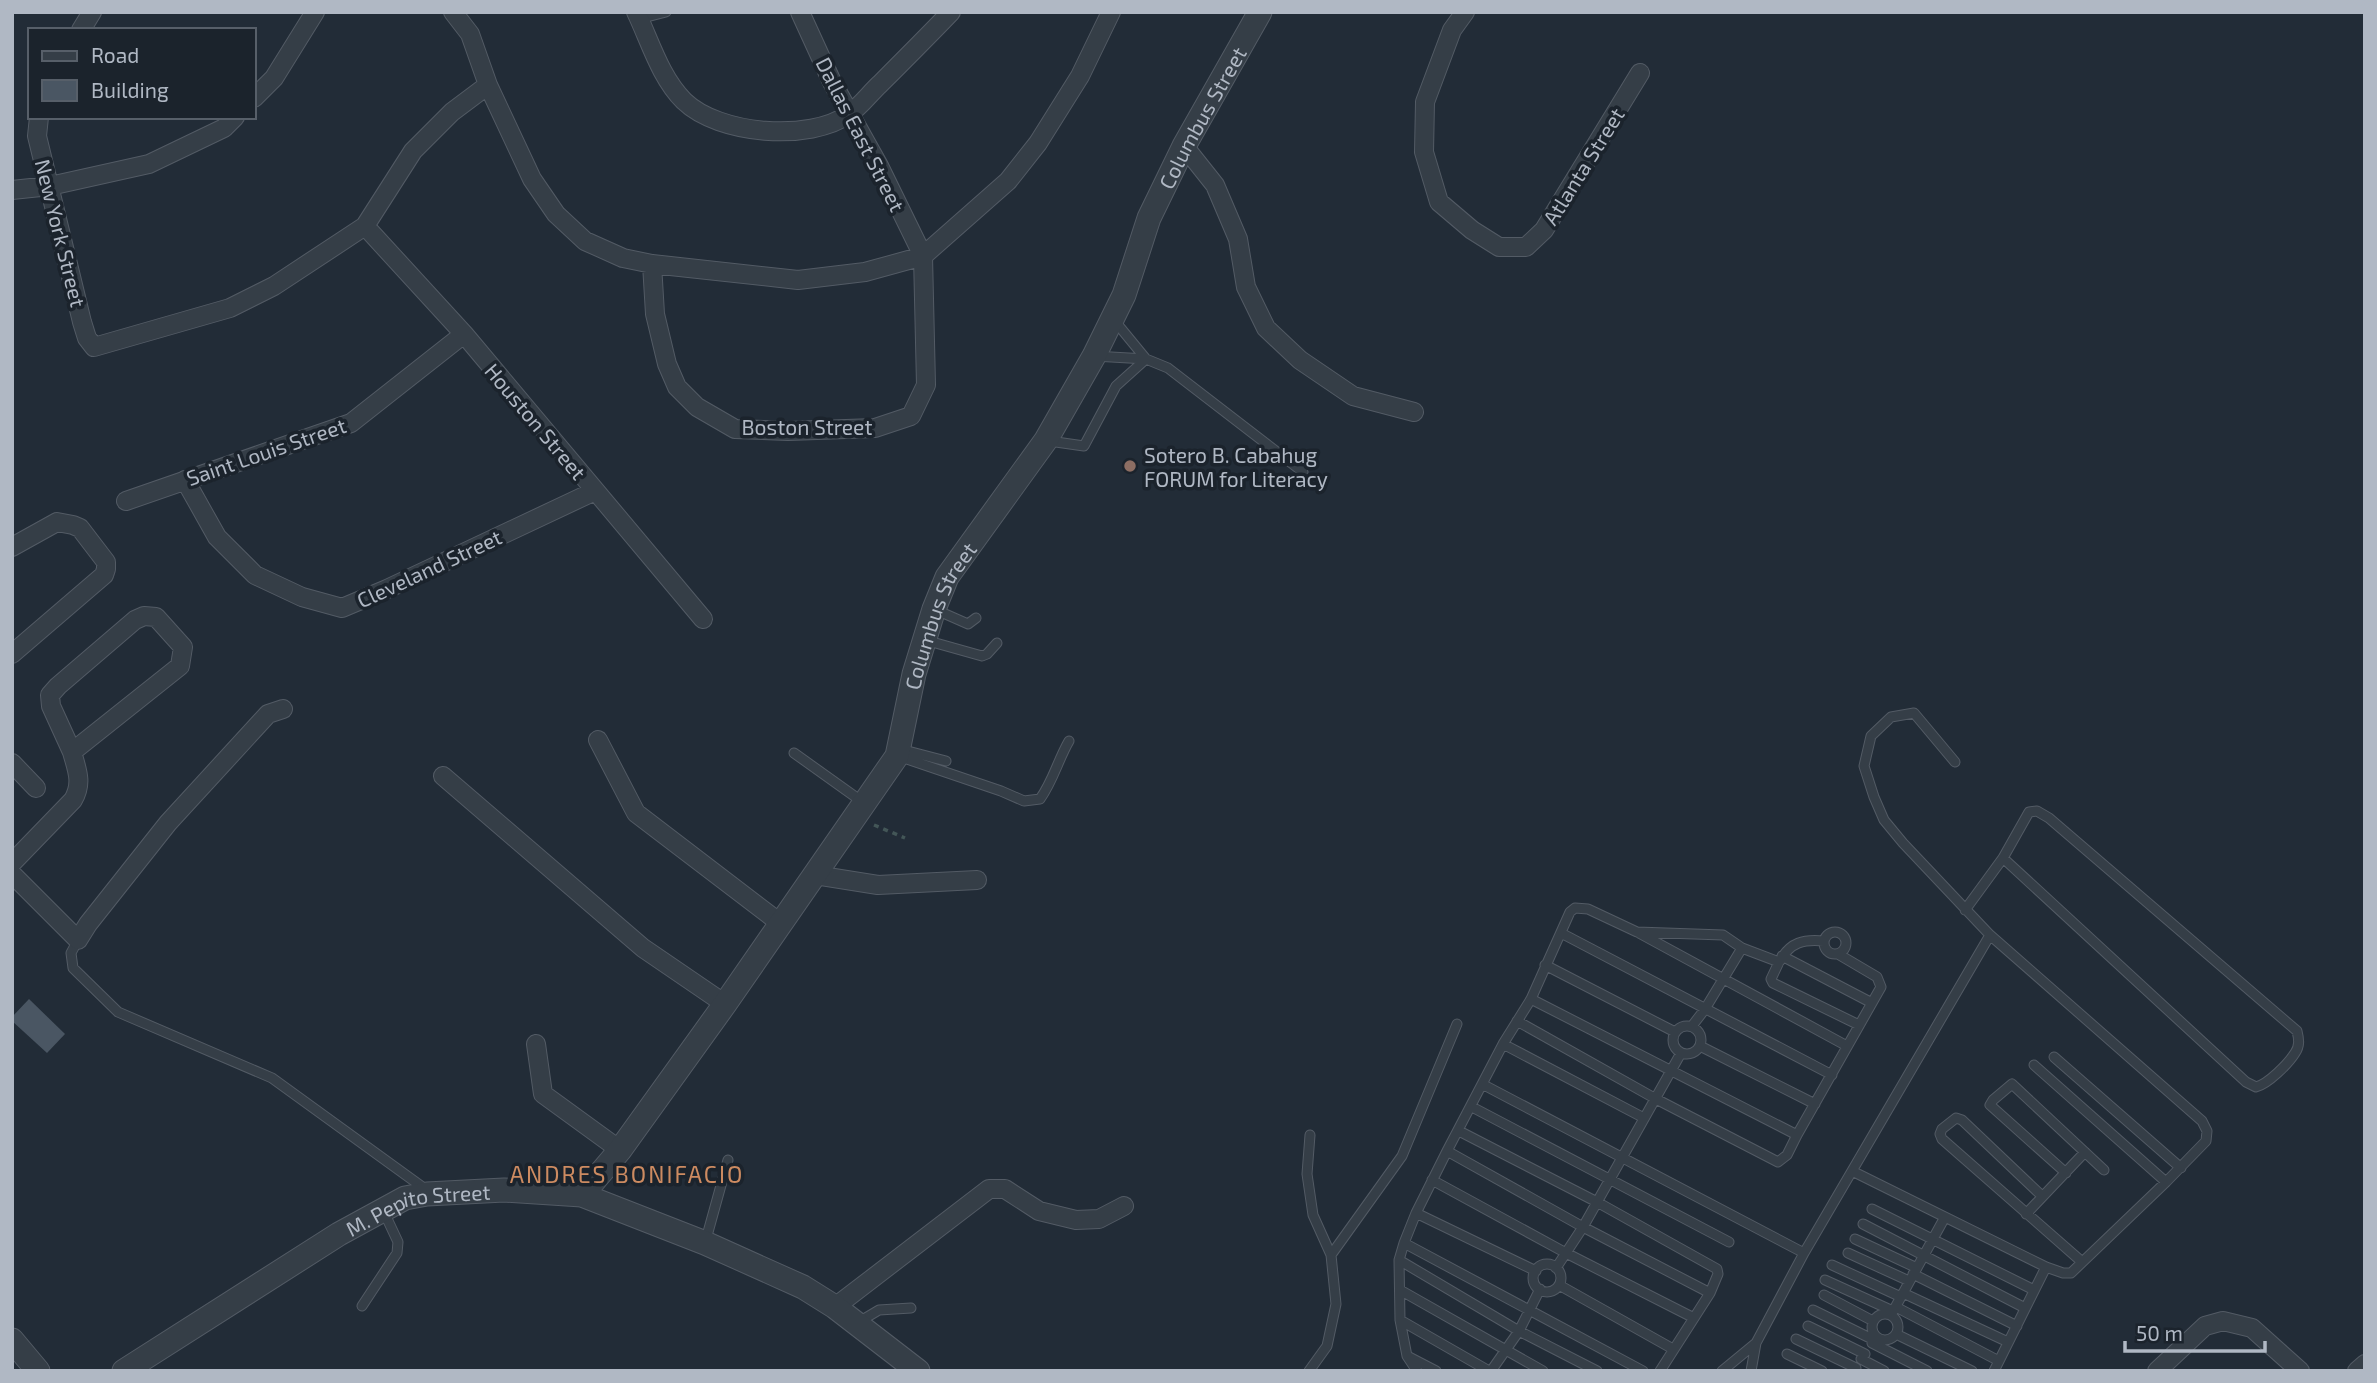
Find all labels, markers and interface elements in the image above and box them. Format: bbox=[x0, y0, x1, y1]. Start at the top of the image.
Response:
legend bbox=[28, 28, 256, 119]
text: Road bbox=[91, 42, 139, 67]
street label: Columbus Street bbox=[1153, 42, 1250, 193]
street label: Dallas East Street bbox=[811, 53, 911, 215]
text: Building bbox=[91, 77, 169, 102]
street label: Atlanta Street bbox=[1537, 103, 1629, 229]
street label: New York Street bbox=[31, 156, 91, 310]
street label: Houston Street bbox=[480, 358, 592, 484]
street label: Saint Louis Street bbox=[183, 412, 349, 490]
street label: Boston Street bbox=[742, 414, 872, 439]
place label: Sotero B. Cabahug FORUM for Literacy bbox=[1144, 442, 1328, 491]
marker: Sotero B. Cabahug FORUM for Literacy bbox=[1122, 458, 1138, 474]
street label: Cleveland Street bbox=[353, 524, 505, 612]
street label: Columbus Street bbox=[899, 537, 981, 692]
district label: ANDRES BONIFACIO bbox=[510, 1160, 744, 1188]
street label: M. Pepito Street bbox=[341, 1178, 491, 1241]
scale bar bbox=[2125, 1310, 2265, 1354]
text: 50 m bbox=[2136, 1320, 2183, 1345]

